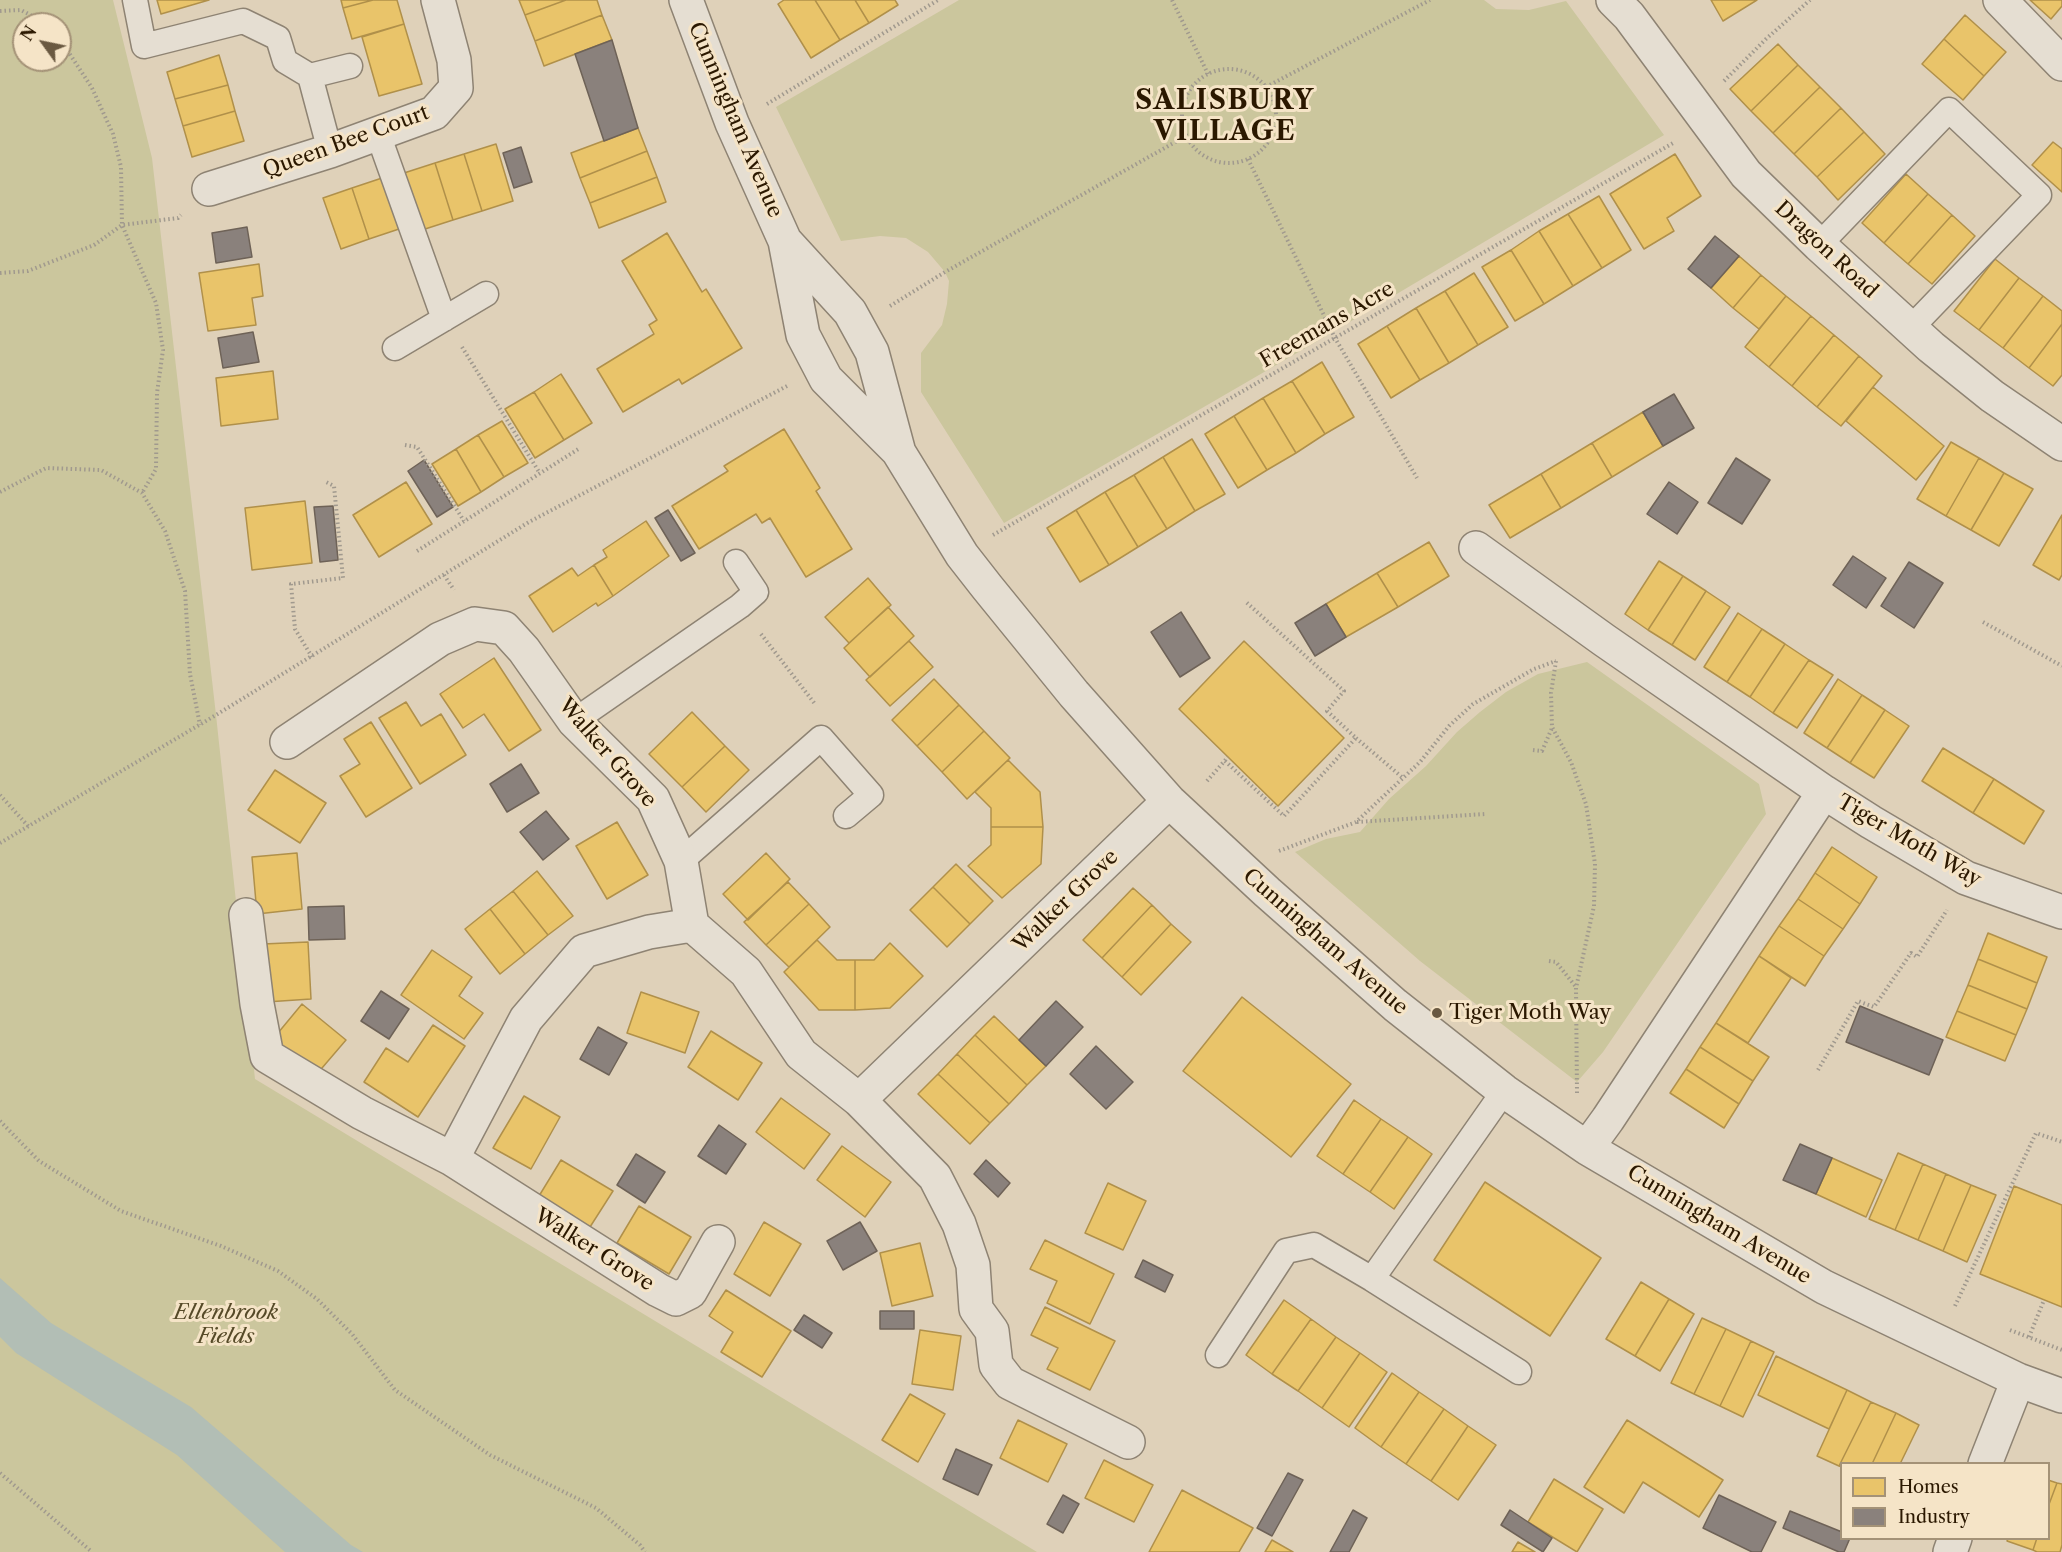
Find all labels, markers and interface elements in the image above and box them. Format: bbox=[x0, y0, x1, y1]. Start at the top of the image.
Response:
north arrow bbox=[12, 12, 72, 72]
street label: Cunningham Avenue bbox=[682, 18, 788, 222]
text: N bbox=[16, 22, 41, 45]
district label: SALISBURY VILLAGE bbox=[1135, 85, 1315, 148]
street label: Queen Bee Court bbox=[260, 100, 432, 184]
street label: Dragon Road bbox=[1769, 196, 1883, 304]
street label: Freemans Acre bbox=[1255, 276, 1399, 374]
street label: Walker Grove bbox=[553, 693, 661, 813]
street label: Tiger Moth Way bbox=[1833, 790, 1985, 892]
street label: Walker Grove bbox=[1008, 845, 1124, 957]
street label: Cunningham Avenue bbox=[1237, 864, 1413, 1020]
place label: Tiger Moth Way bbox=[1449, 1000, 1611, 1026]
marker: Tiger Moth Way bbox=[1430, 1006, 1444, 1020]
street label: Cunningham Avenue bbox=[1622, 1160, 1816, 1290]
street label: Walker Grove bbox=[530, 1203, 658, 1297]
park label: Ellenbrook Fields bbox=[174, 1300, 278, 1350]
legend bbox=[1840, 1462, 2050, 1540]
text: Homes bbox=[1898, 1476, 1959, 1498]
text: Industry bbox=[1898, 1506, 1970, 1528]

